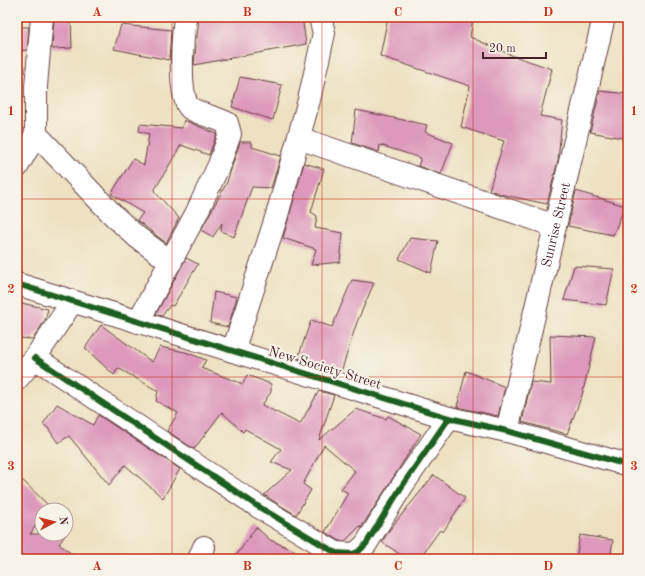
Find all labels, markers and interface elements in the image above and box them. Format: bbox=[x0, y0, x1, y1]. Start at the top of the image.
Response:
text: A bbox=[92, 6, 102, 19]
text: B bbox=[242, 6, 252, 19]
text: C bbox=[394, 6, 402, 19]
text: D bbox=[543, 6, 553, 19]
scale bar bbox=[483, 34, 546, 60]
text: 20 m bbox=[489, 43, 516, 55]
text: 1 bbox=[7, 105, 15, 118]
text: 1 bbox=[630, 105, 638, 118]
street label: Sunrise Street bbox=[540, 181, 573, 269]
text: 2 bbox=[7, 283, 15, 296]
text: 2 bbox=[630, 283, 638, 296]
street label: New Society Street bbox=[267, 344, 383, 392]
text: 3 bbox=[7, 460, 15, 473]
text: 3 bbox=[630, 460, 638, 473]
north arrow bbox=[34, 502, 74, 542]
text: N bbox=[56, 516, 68, 526]
text: A bbox=[92, 560, 102, 573]
text: B bbox=[242, 560, 252, 573]
text: C bbox=[394, 560, 402, 573]
text: D bbox=[543, 560, 553, 573]

